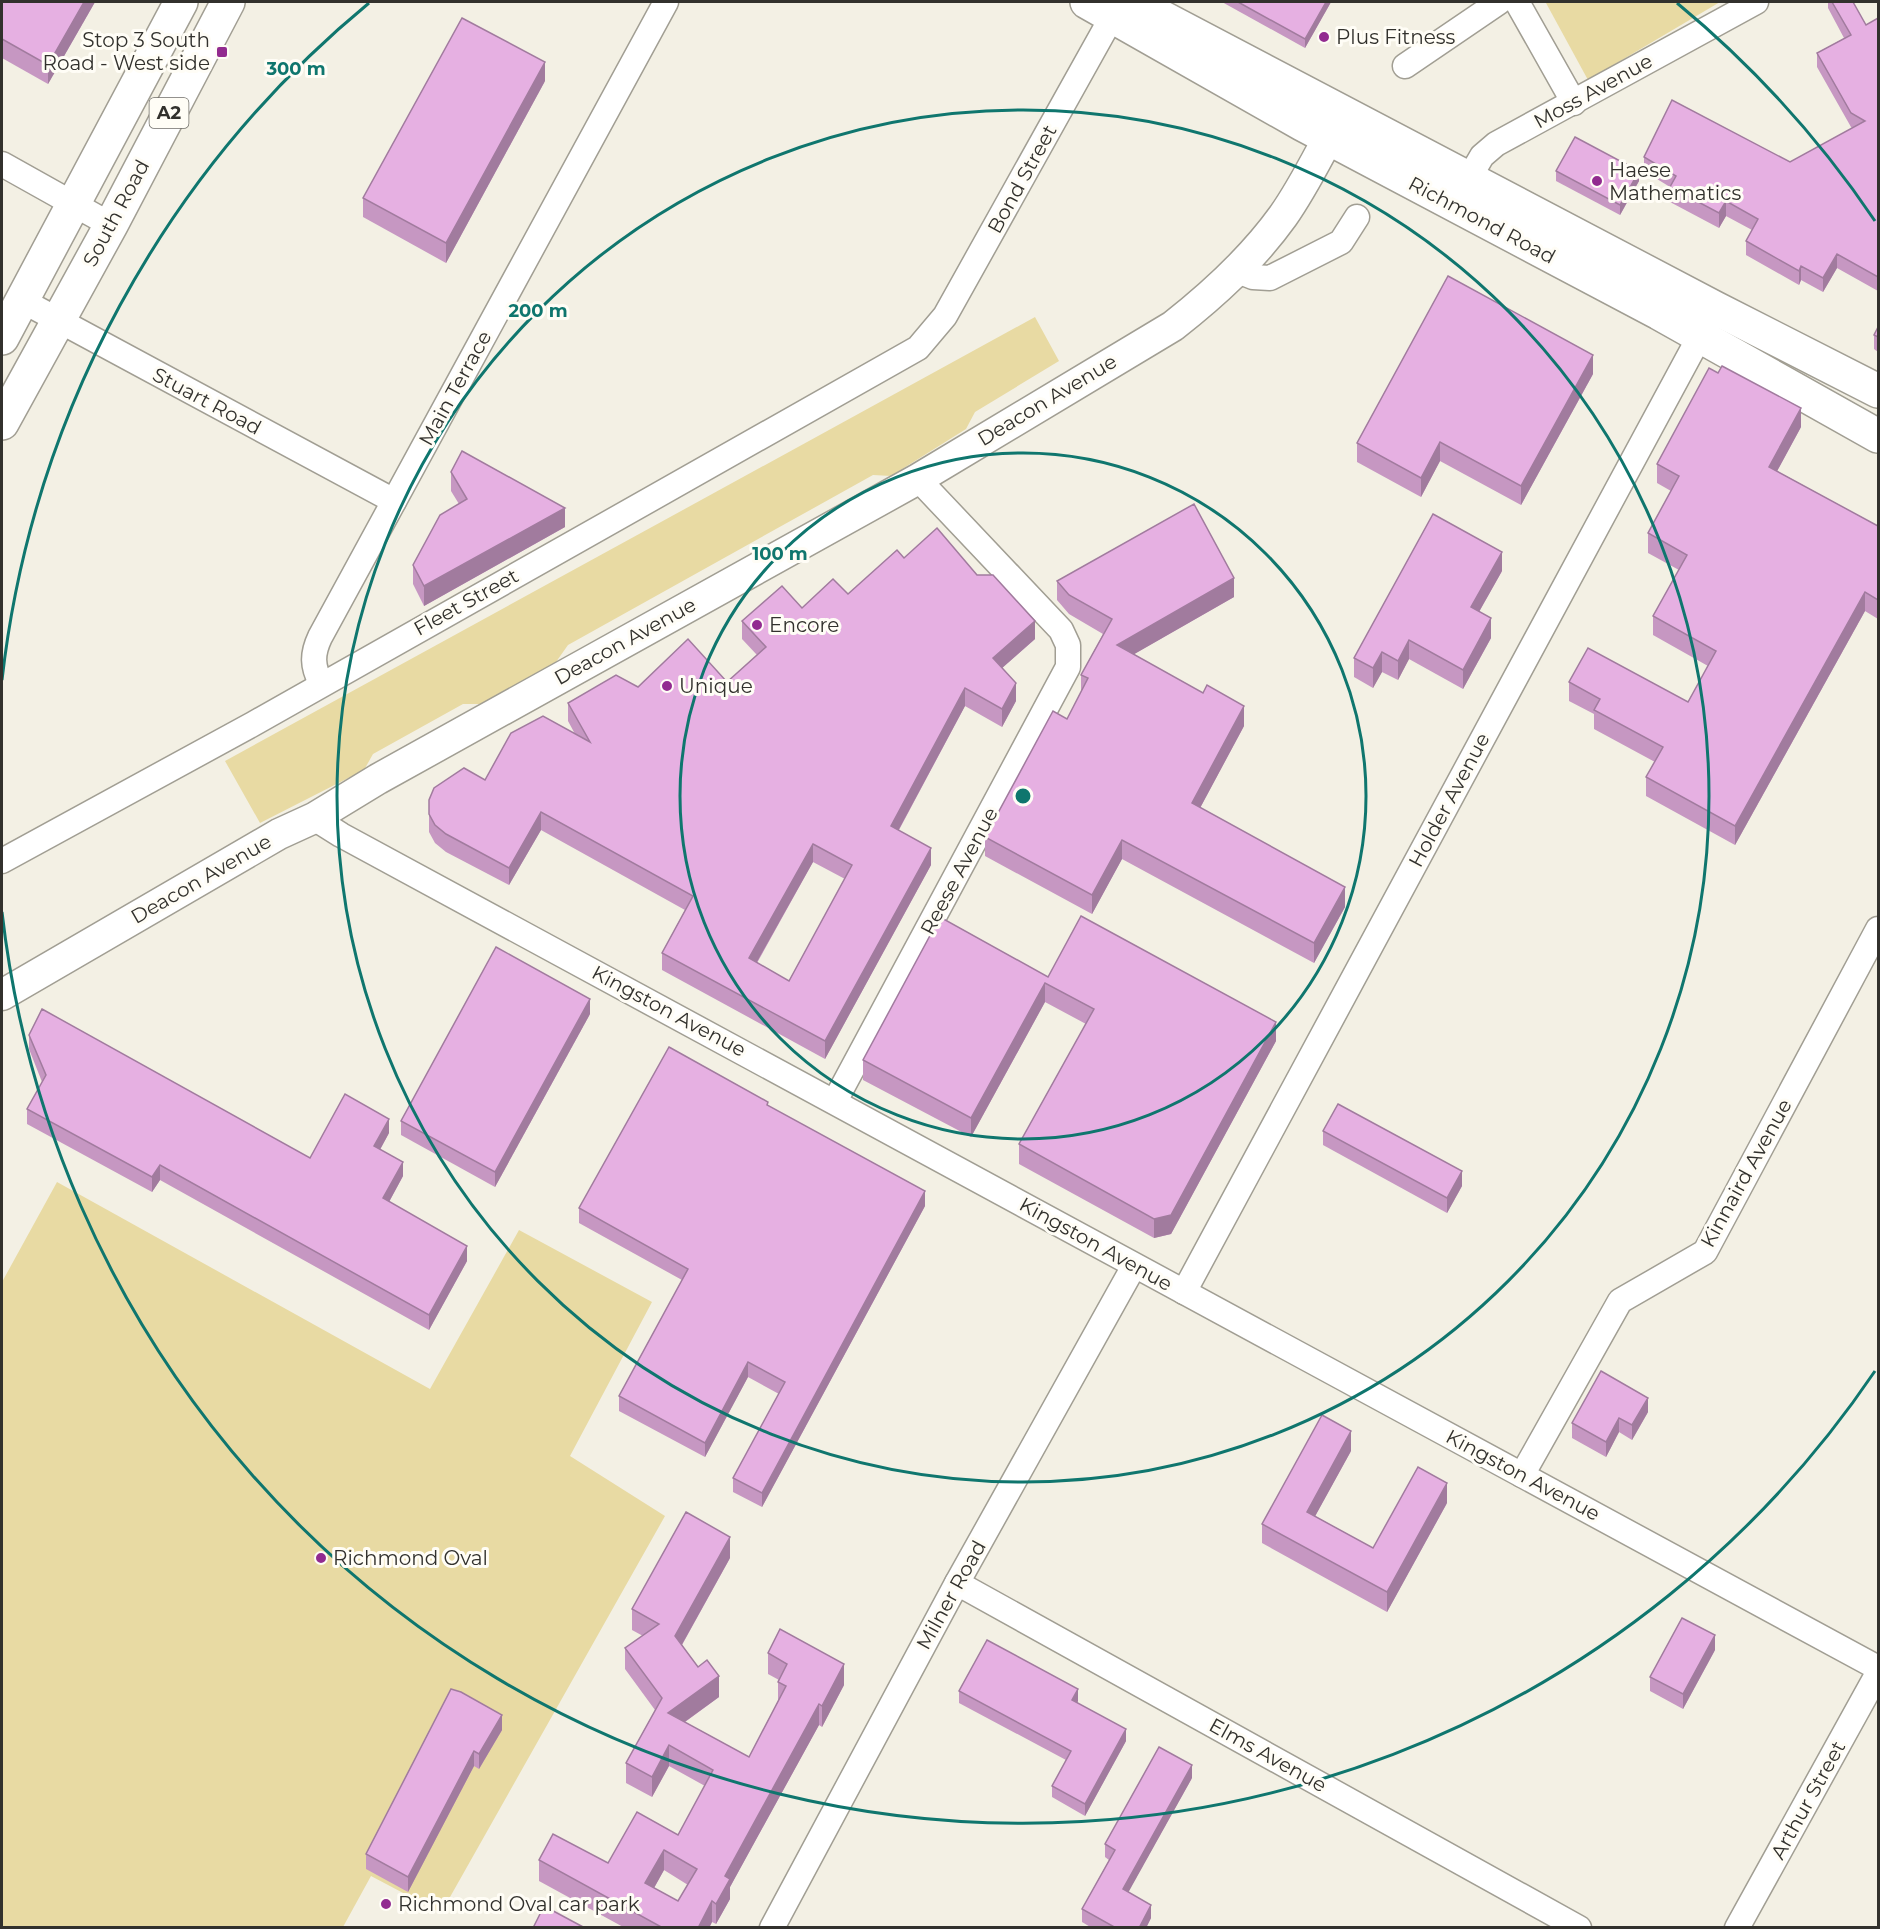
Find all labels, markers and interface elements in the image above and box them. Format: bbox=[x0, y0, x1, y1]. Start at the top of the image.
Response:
place label: Plus Fitness bbox=[1336, 25, 1456, 49]
place label: Stop 3 South Road - West side bbox=[42, 28, 210, 75]
marker: Plus Fitness bbox=[1317, 30, 1331, 44]
marker: Stop 3 South Road - West side bbox=[215, 45, 229, 59]
street label: Moss Avenue bbox=[1530, 49, 1656, 133]
text: 300 m bbox=[265, 58, 326, 80]
road number: A2 bbox=[150, 98, 188, 128]
street label: Bond Street bbox=[982, 121, 1062, 237]
street label: South Road bbox=[78, 156, 154, 270]
place label: Haese Mathematics bbox=[1609, 158, 1741, 205]
street label: Richmond Road bbox=[1404, 171, 1560, 269]
marker: Haese Mathematics bbox=[1590, 174, 1604, 188]
text: 200 m bbox=[508, 300, 568, 322]
street label: Main Terrace bbox=[414, 326, 496, 450]
street label: Deacon Avenue bbox=[973, 349, 1121, 451]
street label: Stuart Road bbox=[149, 362, 265, 440]
text: 100 m bbox=[752, 543, 808, 565]
street label: Fleet Street bbox=[409, 563, 523, 641]
street label: Deacon Avenue bbox=[550, 592, 700, 690]
place label: Encore bbox=[769, 613, 839, 637]
marker: Encore bbox=[750, 618, 764, 632]
place label: Unique bbox=[679, 674, 753, 698]
marker: Unique bbox=[660, 679, 674, 693]
street label: Holder Avenue bbox=[1404, 729, 1494, 871]
centre of rings bbox=[1013, 786, 1033, 806]
street label: Reese Avenue bbox=[915, 803, 1003, 939]
street label: Deacon Avenue bbox=[127, 829, 275, 929]
street label: Kingston Avenue bbox=[588, 960, 750, 1062]
street label: Kinnaird Avenue bbox=[1695, 1095, 1797, 1251]
street label: Kingston Avenue bbox=[1015, 1192, 1177, 1296]
street label: Kingston Avenue bbox=[1442, 1424, 1604, 1526]
street label: Milner Road bbox=[911, 1536, 991, 1654]
place label: Richmond Oval bbox=[333, 1546, 488, 1570]
marker: Richmond Oval bbox=[314, 1551, 328, 1565]
street label: Elms Avenue bbox=[1205, 1713, 1331, 1797]
street label: Arthur Street bbox=[1766, 1737, 1850, 1863]
place label: Richmond Oval car park bbox=[398, 1892, 640, 1916]
marker: Richmond Oval car park bbox=[379, 1897, 393, 1911]

